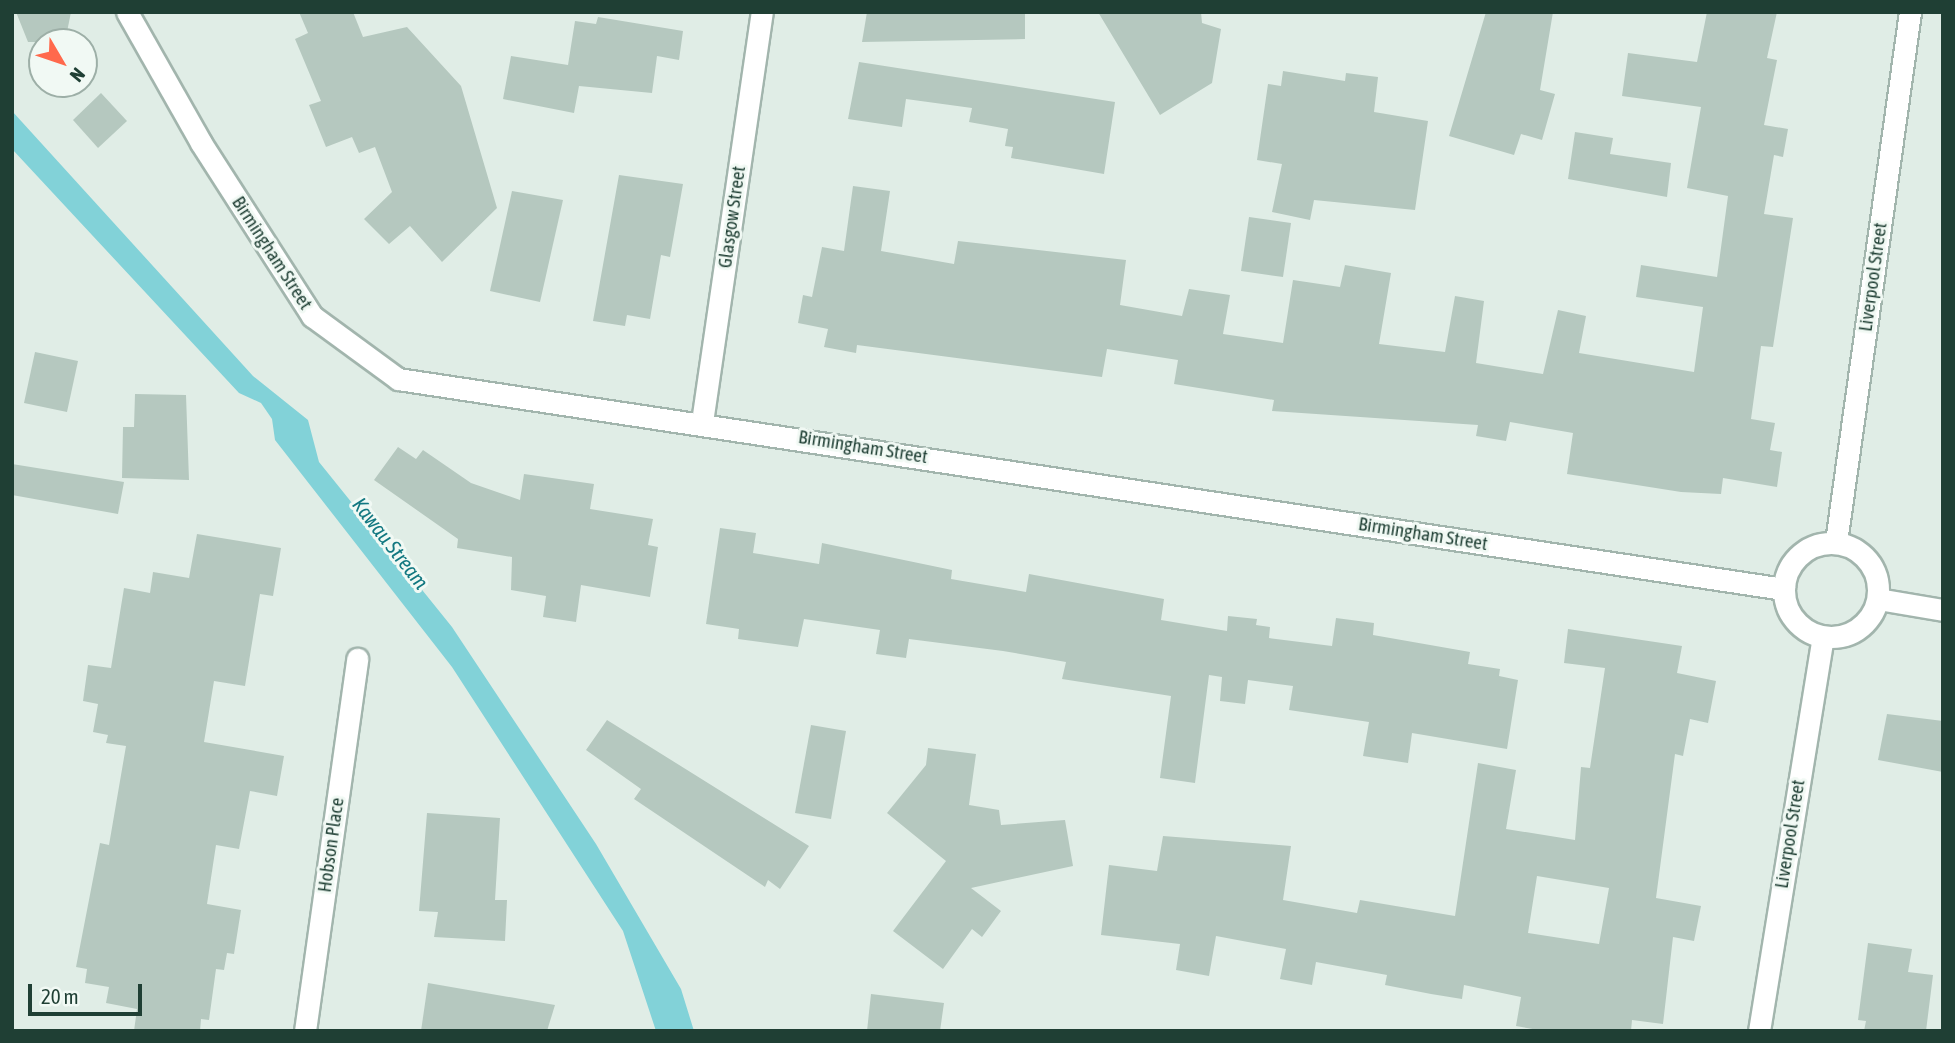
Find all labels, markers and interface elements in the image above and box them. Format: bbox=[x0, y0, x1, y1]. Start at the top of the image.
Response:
north arrow bbox=[28, 28, 98, 98]
text: N bbox=[66, 64, 90, 86]
street label: Glasgow Street bbox=[714, 165, 750, 269]
street label: Birmingham Street bbox=[227, 192, 317, 314]
street label: Liverpool Street bbox=[1854, 221, 1892, 333]
street label: Birmingham Street bbox=[797, 426, 929, 468]
water label: Kawau Stream bbox=[347, 492, 435, 594]
street label: Birmingham Street bbox=[1357, 513, 1489, 555]
street label: Liverpool Street bbox=[1770, 778, 1810, 890]
street label: Hobson Place bbox=[313, 796, 349, 894]
scale bar bbox=[32, 970, 145, 1014]
text: 20 m bbox=[41, 984, 79, 1008]

